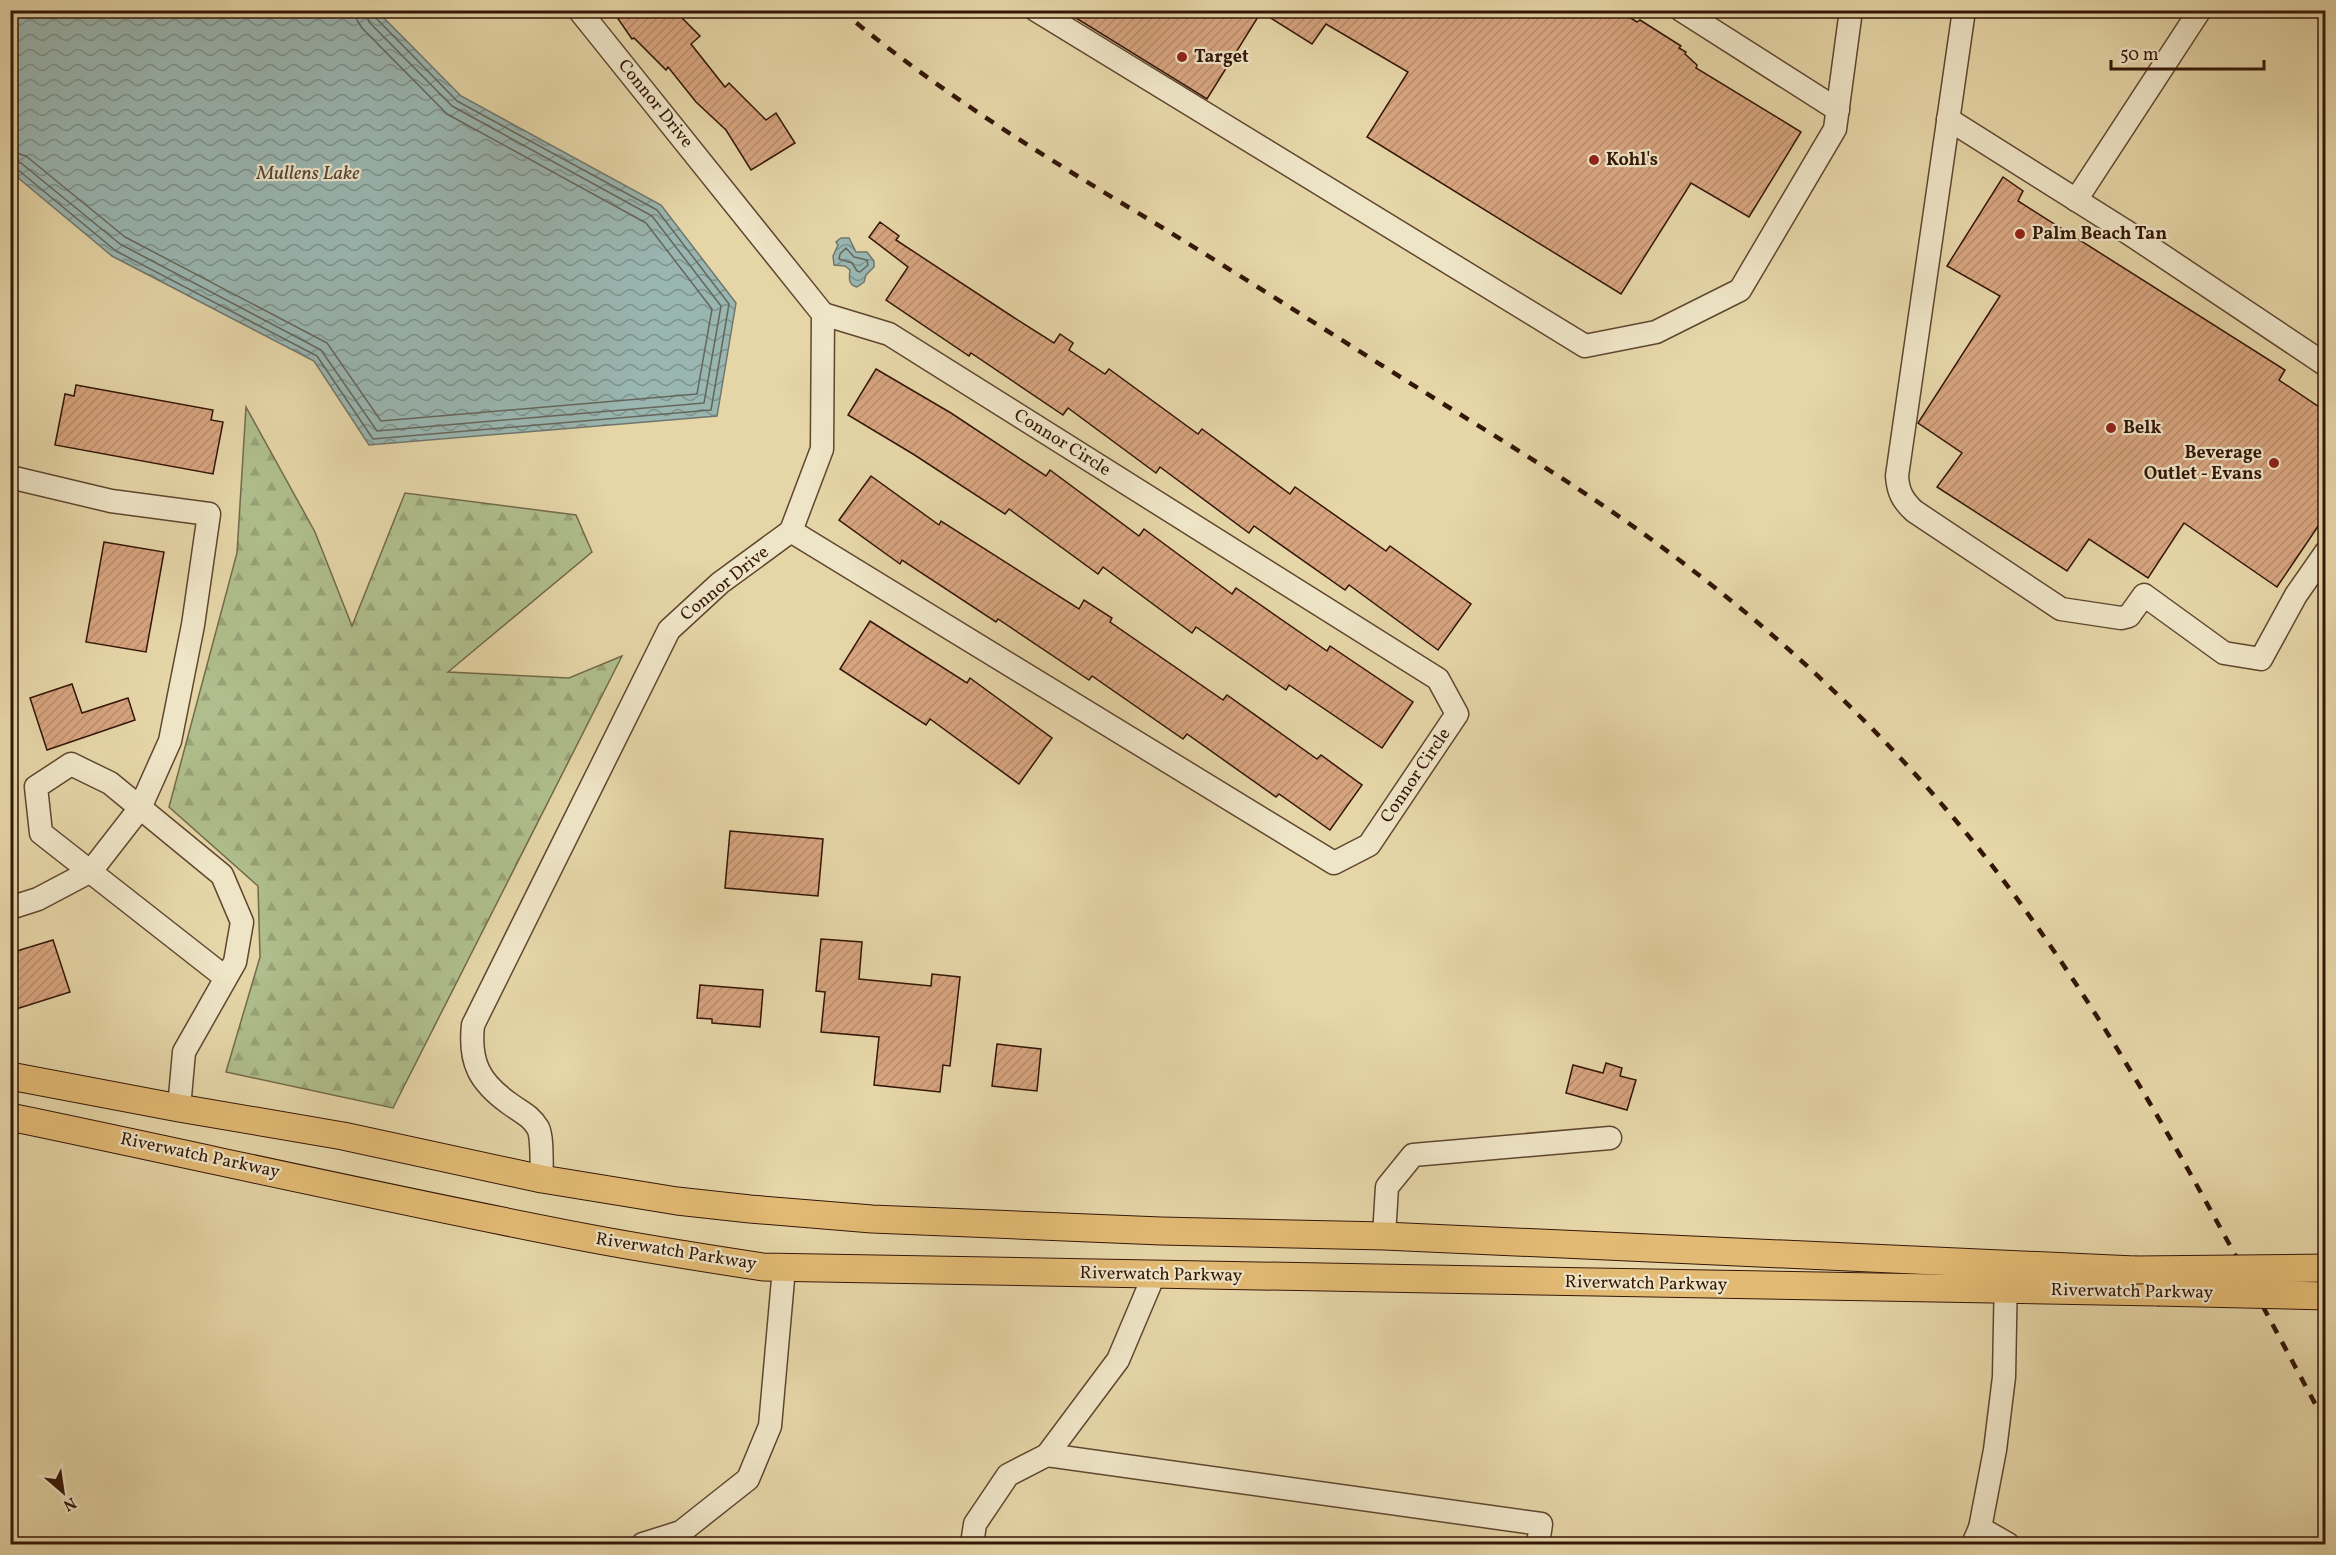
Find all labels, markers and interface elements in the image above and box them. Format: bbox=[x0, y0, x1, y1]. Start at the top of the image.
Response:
scale bar bbox=[2111, 33, 2264, 71]
text: 50 m bbox=[2120, 43, 2159, 68]
place label: Target bbox=[1194, 45, 1249, 70]
marker: Target bbox=[1175, 50, 1189, 64]
street label: Connor Drive bbox=[611, 54, 699, 154]
place label: Kohl's bbox=[1606, 148, 1658, 173]
marker: Kohl's bbox=[1587, 153, 1601, 167]
water label: Mullens Lake bbox=[256, 160, 360, 188]
place label: Palm Beach Tan bbox=[2032, 222, 2167, 247]
marker: Palm Beach Tan bbox=[2013, 227, 2027, 241]
street label: Connor Circle bbox=[1009, 403, 1115, 483]
place label: Belk bbox=[2123, 416, 2161, 441]
marker: Belk bbox=[2104, 421, 2118, 435]
place label: Beverage Outlet - Evans bbox=[2144, 441, 2262, 487]
marker: Beverage Outlet - Evans bbox=[2267, 456, 2281, 470]
street label: Connor Drive bbox=[675, 540, 775, 628]
street label: Connor Circle bbox=[1375, 724, 1457, 828]
street label: Riverwatch Parkway bbox=[118, 1127, 282, 1185]
street label: Riverwatch Parkway bbox=[594, 1227, 759, 1277]
street label: Riverwatch Parkway bbox=[1079, 1261, 1243, 1289]
street label: Riverwatch Parkway bbox=[1564, 1270, 1728, 1298]
street label: Riverwatch Parkway bbox=[2050, 1278, 2214, 1306]
north arrow bbox=[33, 1462, 93, 1522]
text: N bbox=[59, 1491, 80, 1516]

